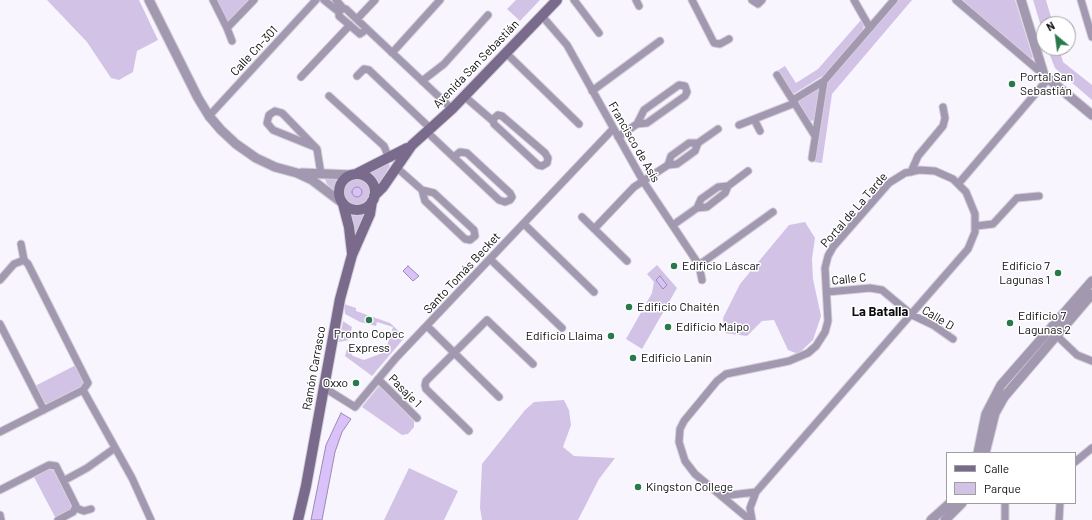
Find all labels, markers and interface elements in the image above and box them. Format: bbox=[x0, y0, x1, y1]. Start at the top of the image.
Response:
north arrow bbox=[1036, 16, 1076, 56]
street label: Avenida San Sebastián bbox=[430, 17, 522, 111]
text: N bbox=[1044, 18, 1057, 33]
street label: Calle Cn-301 bbox=[227, 23, 281, 79]
place label: Portal San Sebastián bbox=[1020, 70, 1073, 98]
marker: Portal San Sebastián bbox=[1007, 79, 1017, 89]
street label: Francisco de Asís bbox=[605, 99, 663, 185]
street label: Portal de La Tarde bbox=[818, 170, 890, 250]
street label: Santo Tomás Becket bbox=[421, 229, 503, 317]
place label: Edificio Láscar bbox=[682, 259, 760, 273]
place label: Edificio 7 Lagunas 1 bbox=[999, 259, 1050, 287]
marker: Edificio Láscar bbox=[669, 261, 679, 271]
marker: Edificio 7 Lagunas 1 bbox=[1053, 268, 1063, 278]
street label: Calle C bbox=[831, 270, 867, 288]
place label: Edificio Chaitén bbox=[637, 300, 719, 314]
marker: Edificio Chaitén bbox=[624, 302, 634, 312]
street label: Calle D bbox=[919, 303, 957, 333]
district label: La Batalla bbox=[852, 304, 908, 320]
place label: Edificio 7 Lagunas 2 bbox=[1018, 309, 1071, 337]
marker: Pronto Copec Express bbox=[364, 315, 374, 325]
marker: Edificio 7 Lagunas 2 bbox=[1005, 318, 1015, 328]
place label: Edificio Maipo bbox=[676, 320, 749, 334]
marker: Edificio Maipo bbox=[663, 322, 673, 332]
street label: Ramón Carrasco bbox=[300, 325, 328, 411]
place label: Pronto Copec Express bbox=[334, 327, 404, 355]
place label: Edificio Llaima bbox=[526, 329, 603, 343]
marker: Edificio Llaima bbox=[606, 331, 616, 341]
place label: Edificio Lanín bbox=[641, 351, 712, 365]
marker: Edificio Lanín bbox=[628, 353, 638, 363]
street label: Pasaje 1 bbox=[385, 371, 425, 411]
place label: Oxxo bbox=[323, 376, 348, 390]
marker: Oxxo bbox=[351, 378, 361, 388]
legend bbox=[946, 452, 1076, 504]
text: Calle bbox=[984, 461, 1009, 475]
place label: Kingston College bbox=[646, 480, 733, 494]
text: Parque bbox=[984, 481, 1021, 495]
marker: Kingston College bbox=[633, 482, 643, 492]

